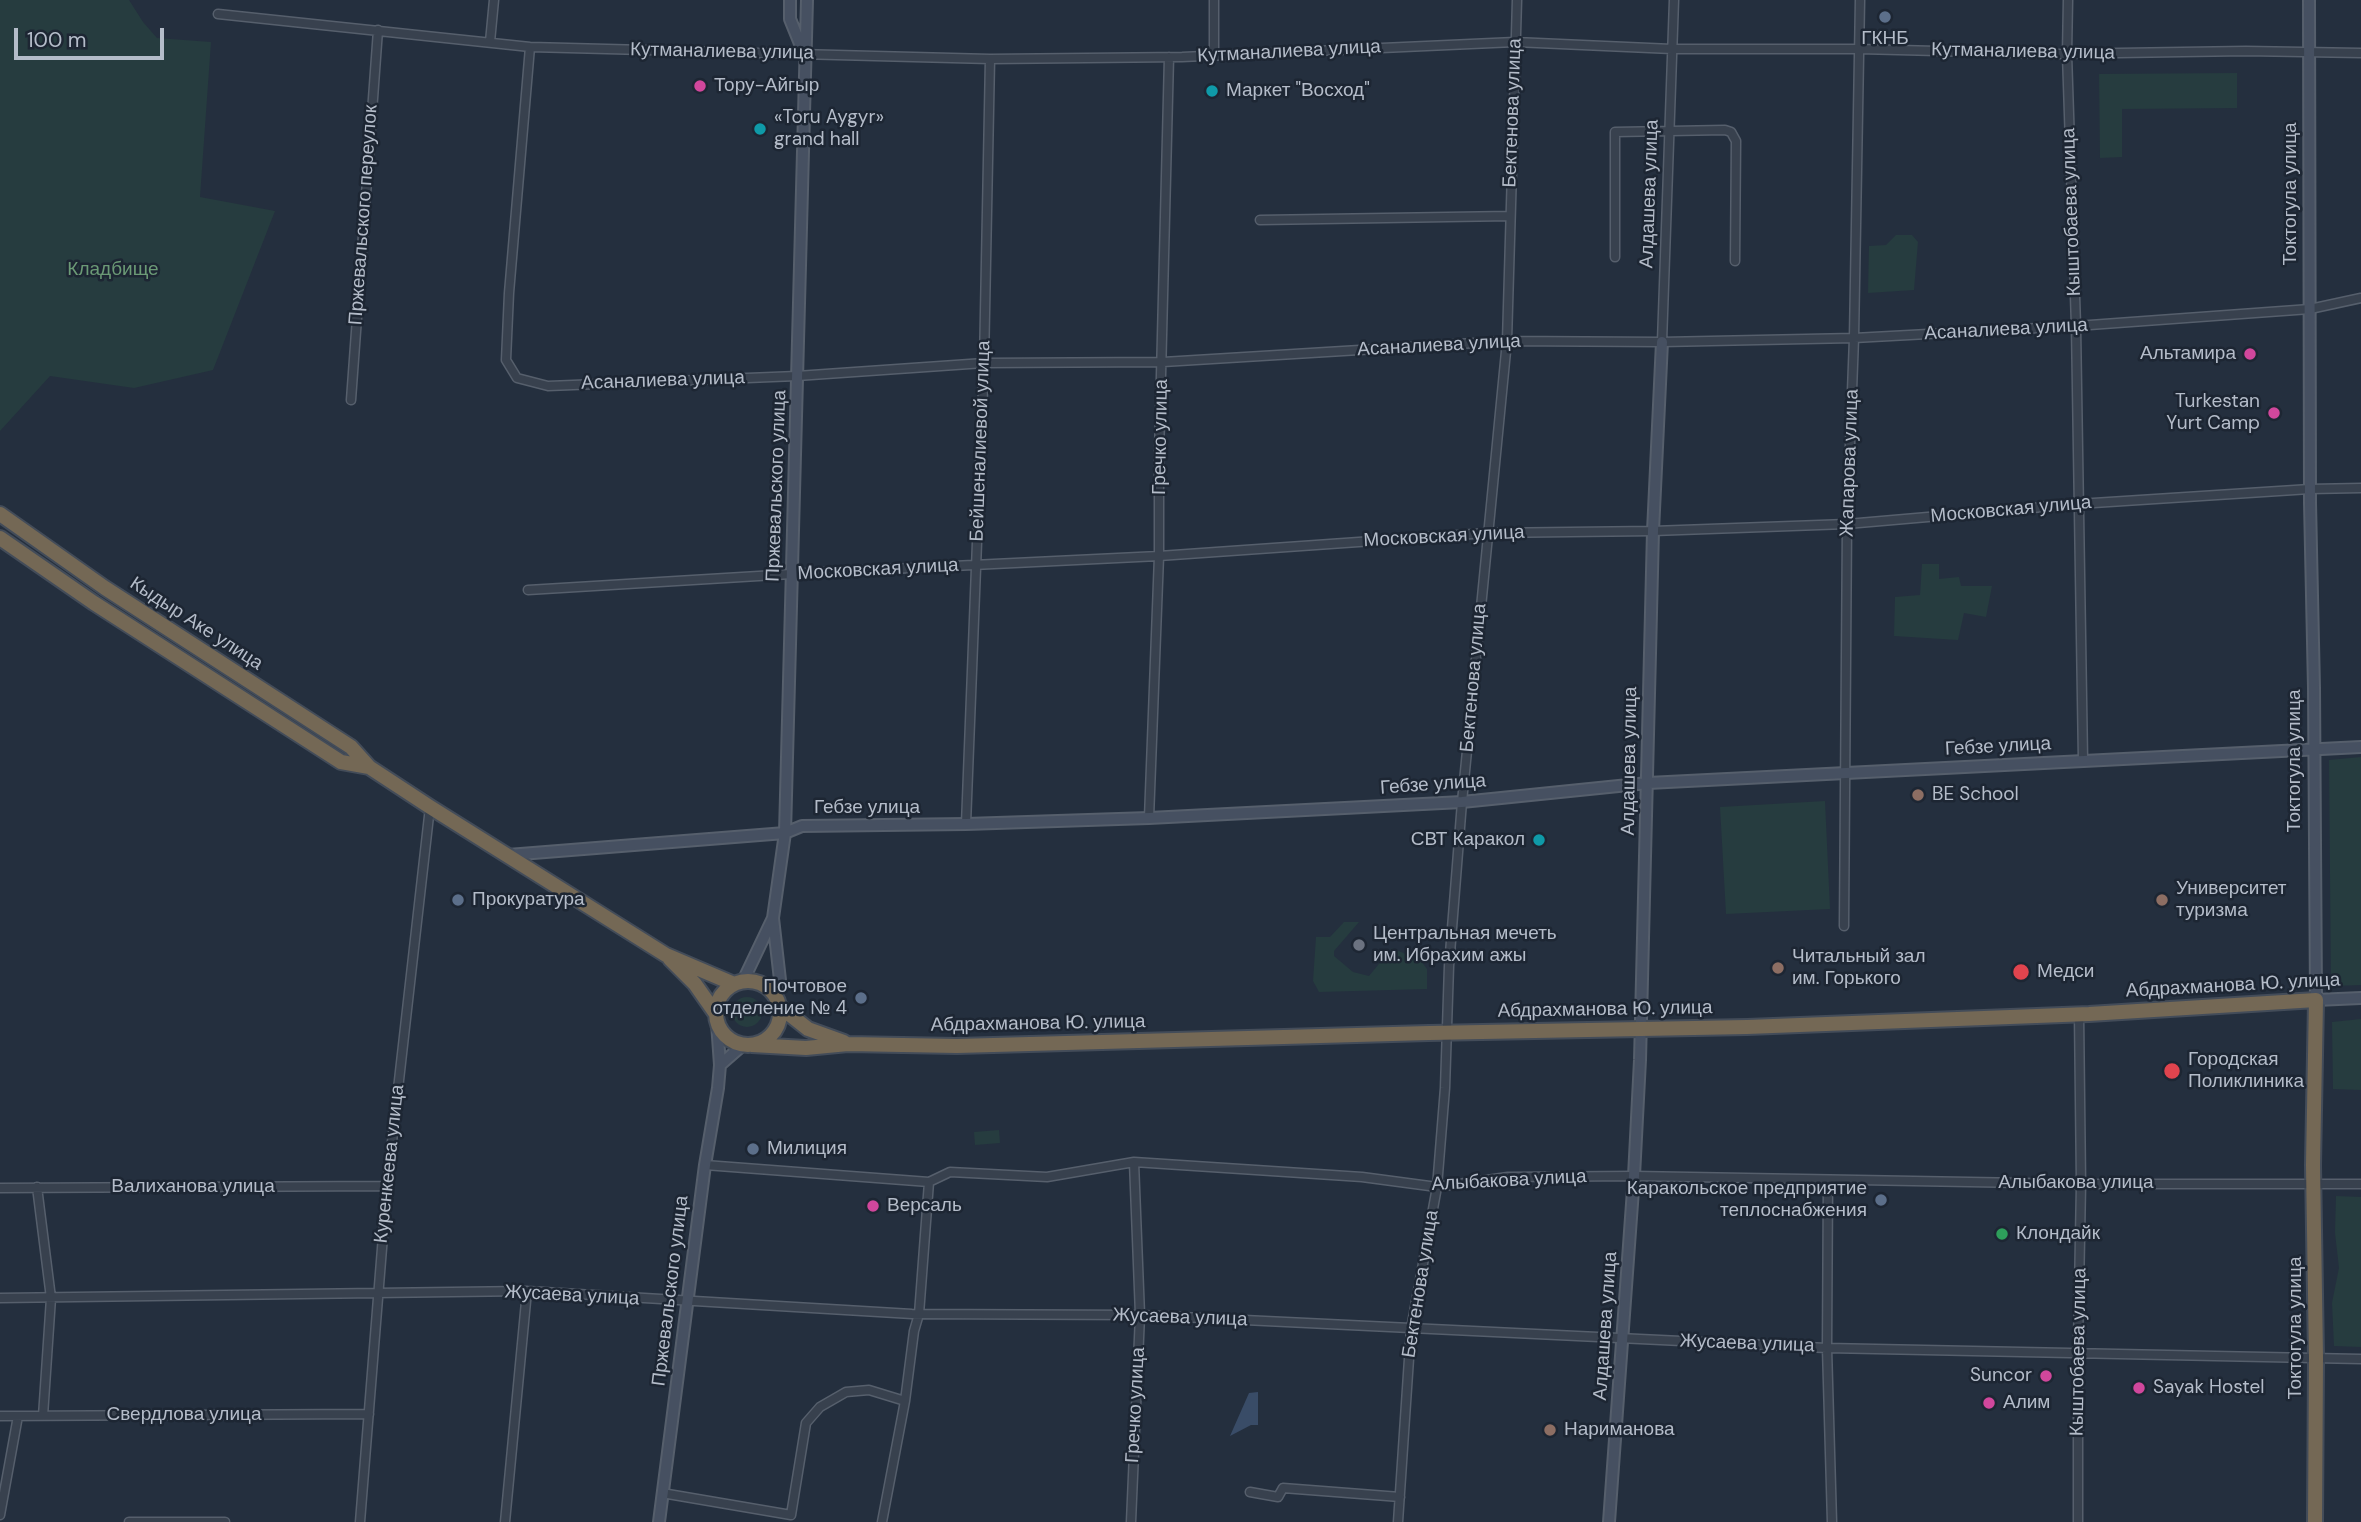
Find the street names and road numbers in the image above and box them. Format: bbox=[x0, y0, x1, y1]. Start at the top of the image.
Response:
street label: Кутманалиева улица bbox=[1197, 36, 1381, 68]
street label: Бектенова улица bbox=[1499, 38, 1527, 188]
street label: Кутманалиева улица bbox=[630, 39, 814, 65]
street label: Кутманалиева улица bbox=[1931, 39, 2115, 65]
street label: Пржевальского переулок bbox=[345, 104, 383, 326]
street label: Алдашева улица bbox=[1636, 119, 1664, 269]
street label: Токтогула улица bbox=[2280, 122, 2302, 266]
street label: Кыштобаева улица bbox=[2058, 127, 2086, 297]
street label: Асаналиева улица bbox=[1924, 314, 2088, 346]
street label: Асаналиева улица bbox=[1357, 330, 1521, 362]
street label: Бейшеналиевой улица bbox=[966, 340, 996, 542]
street label: Асаналиева улица bbox=[581, 367, 745, 395]
street label: Гречко улица bbox=[1149, 379, 1173, 495]
street label: Жапарова улица bbox=[1836, 389, 1864, 537]
street label: Пржевальского улица bbox=[762, 390, 792, 582]
street label: Московская улица bbox=[1930, 492, 2092, 528]
street label: Московская улица bbox=[1363, 521, 1525, 553]
street label: Московская улица bbox=[797, 554, 959, 586]
street label: Кыдыр Аке улица bbox=[125, 572, 267, 676]
street label: Бектенова улица bbox=[1456, 603, 1492, 753]
street label: Алдашева улица bbox=[1617, 686, 1643, 836]
street label: Токтогула улица bbox=[2284, 689, 2306, 833]
street label: Гебзе улица bbox=[1944, 733, 2052, 761]
street label: Гебзе улица bbox=[1379, 770, 1487, 800]
street label: Гебзе улица bbox=[814, 797, 920, 819]
street label: Абдрахманова Ю. улица bbox=[2125, 969, 2341, 1003]
street label: Абдрахманова Ю. улица bbox=[1497, 997, 1713, 1023]
street label: Абдрахманова Ю. улица bbox=[930, 1011, 1146, 1037]
street label: Куренкеева улица bbox=[370, 1084, 410, 1244]
street label: Алыбакова улица bbox=[1431, 1166, 1587, 1196]
street label: Алыбакова улица bbox=[1998, 1172, 2154, 1194]
street label: Валиханова улица bbox=[111, 1176, 275, 1198]
street label: Пржевальского улица bbox=[648, 1194, 694, 1388]
street label: Бектенова улица bbox=[1398, 1208, 1444, 1360]
street label: Алдашева улица bbox=[1589, 1251, 1623, 1401]
street label: Токтогула улица bbox=[2285, 1256, 2307, 1400]
street label: Кыштобаева улица bbox=[2066, 1268, 2092, 1436]
street label: Жусаева улица bbox=[504, 1281, 640, 1311]
street label: Жусаева улица bbox=[1112, 1304, 1248, 1332]
street label: Жусаева улица bbox=[1679, 1330, 1815, 1358]
street label: Гречко улица bbox=[1122, 1346, 1150, 1464]
street label: Свердлова улица bbox=[107, 1404, 261, 1426]

